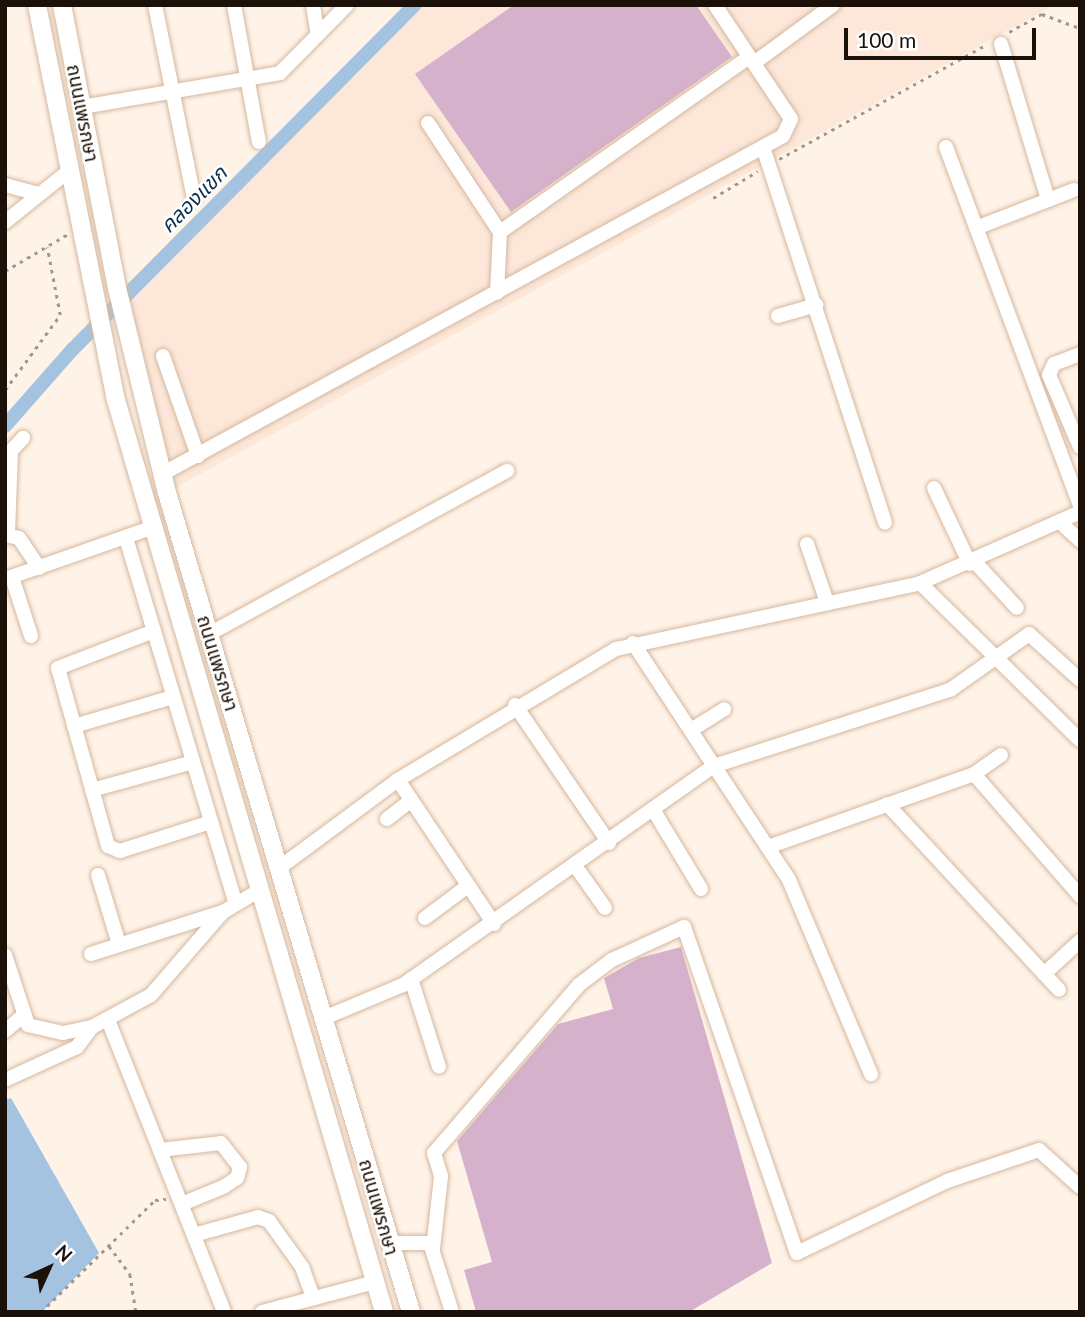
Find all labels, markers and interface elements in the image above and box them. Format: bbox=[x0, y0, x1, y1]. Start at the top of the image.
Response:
scale bar bbox=[847, 14, 1040, 58]
text: 100 m bbox=[857, 27, 916, 52]
street label: ถนนแพรกษา bbox=[62, 62, 104, 164]
water label: คลองแขก bbox=[154, 160, 232, 238]
street label: ถนนแพรกษา bbox=[193, 612, 243, 714]
street label: ถนนแพรกษา bbox=[354, 1156, 404, 1258]
north arrow bbox=[14, 1233, 84, 1303]
text: N bbox=[51, 1239, 78, 1266]

